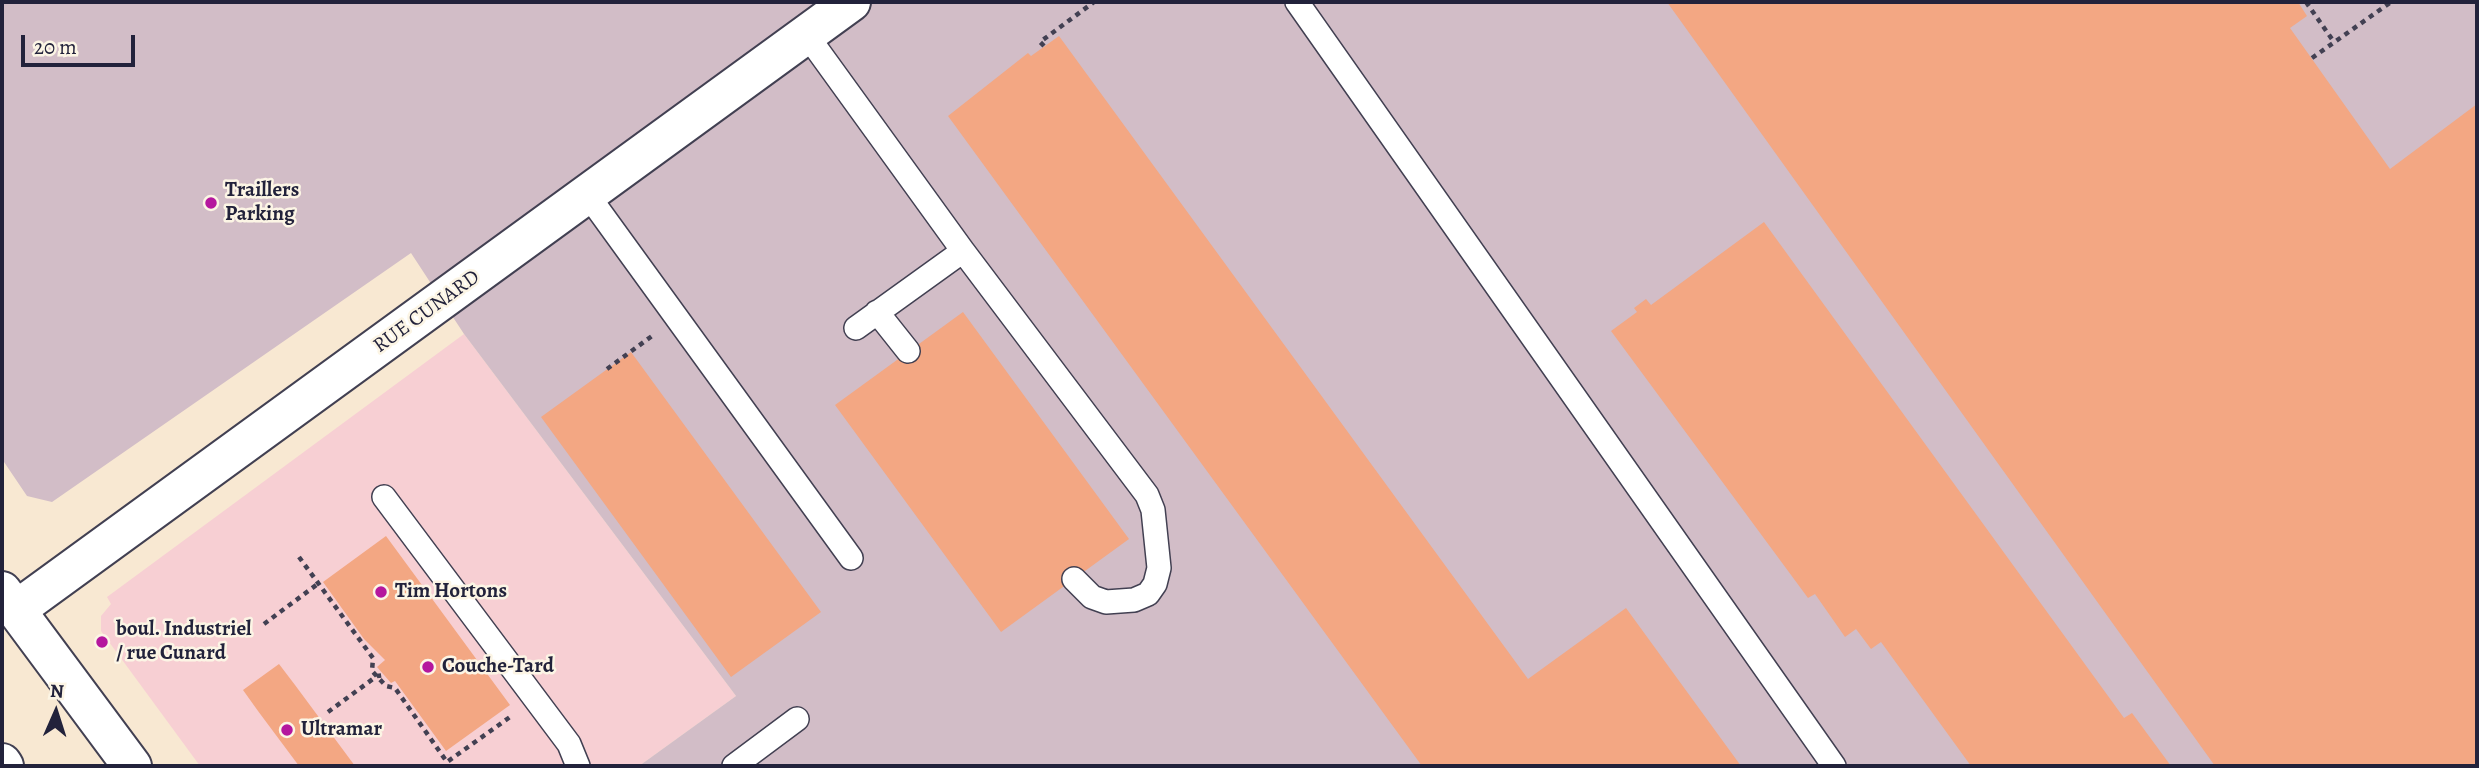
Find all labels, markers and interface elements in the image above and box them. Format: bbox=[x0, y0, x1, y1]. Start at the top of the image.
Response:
scale bar bbox=[24, 21, 138, 65]
text: 20 m bbox=[34, 33, 77, 61]
place label: Traillers Parking bbox=[225, 178, 299, 228]
marker: Traillers Parking bbox=[203, 195, 219, 211]
street label: RUE CUNARD bbox=[369, 265, 485, 359]
place label: Tim Hortons bbox=[395, 579, 507, 605]
marker: Tim Hortons bbox=[373, 584, 389, 600]
place label: boul. Industriel / rue Cunard bbox=[116, 617, 252, 667]
marker: boul. Industriel / rue Cunard bbox=[94, 634, 110, 650]
place label: Couche-Tard bbox=[442, 654, 554, 680]
marker: Couche-Tard bbox=[420, 659, 436, 675]
north arrow bbox=[21, 677, 91, 747]
text: N bbox=[50, 678, 65, 704]
place label: Ultramar bbox=[301, 717, 382, 743]
marker: Ultramar bbox=[279, 722, 295, 738]

